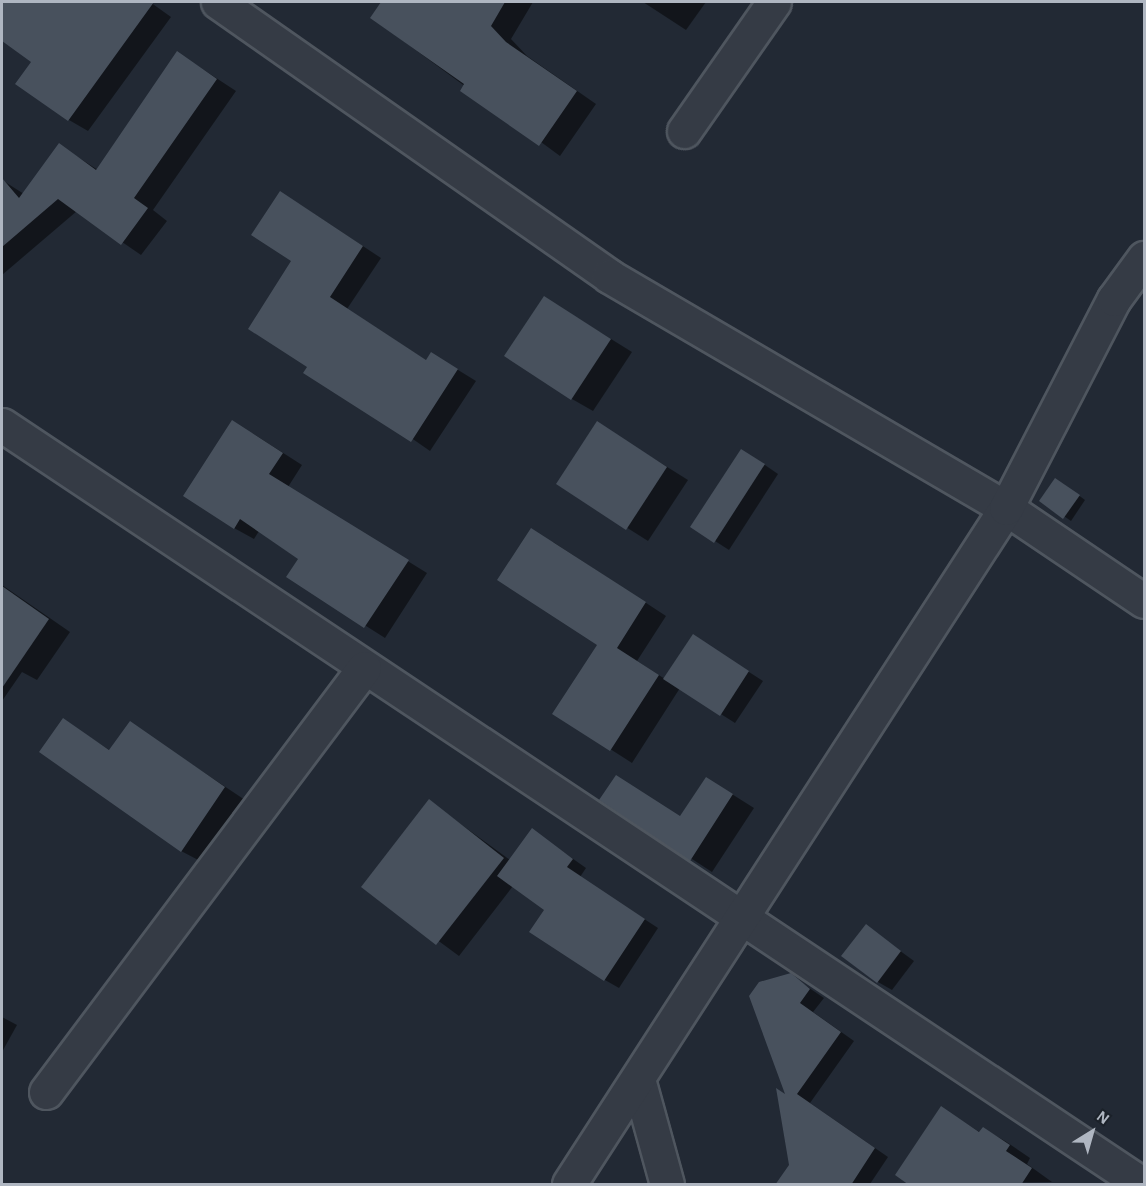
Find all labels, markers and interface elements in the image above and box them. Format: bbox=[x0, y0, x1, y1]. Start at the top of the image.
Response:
north arrow bbox=[1062, 1102, 1122, 1162]
text: N bbox=[1094, 1108, 1112, 1127]

